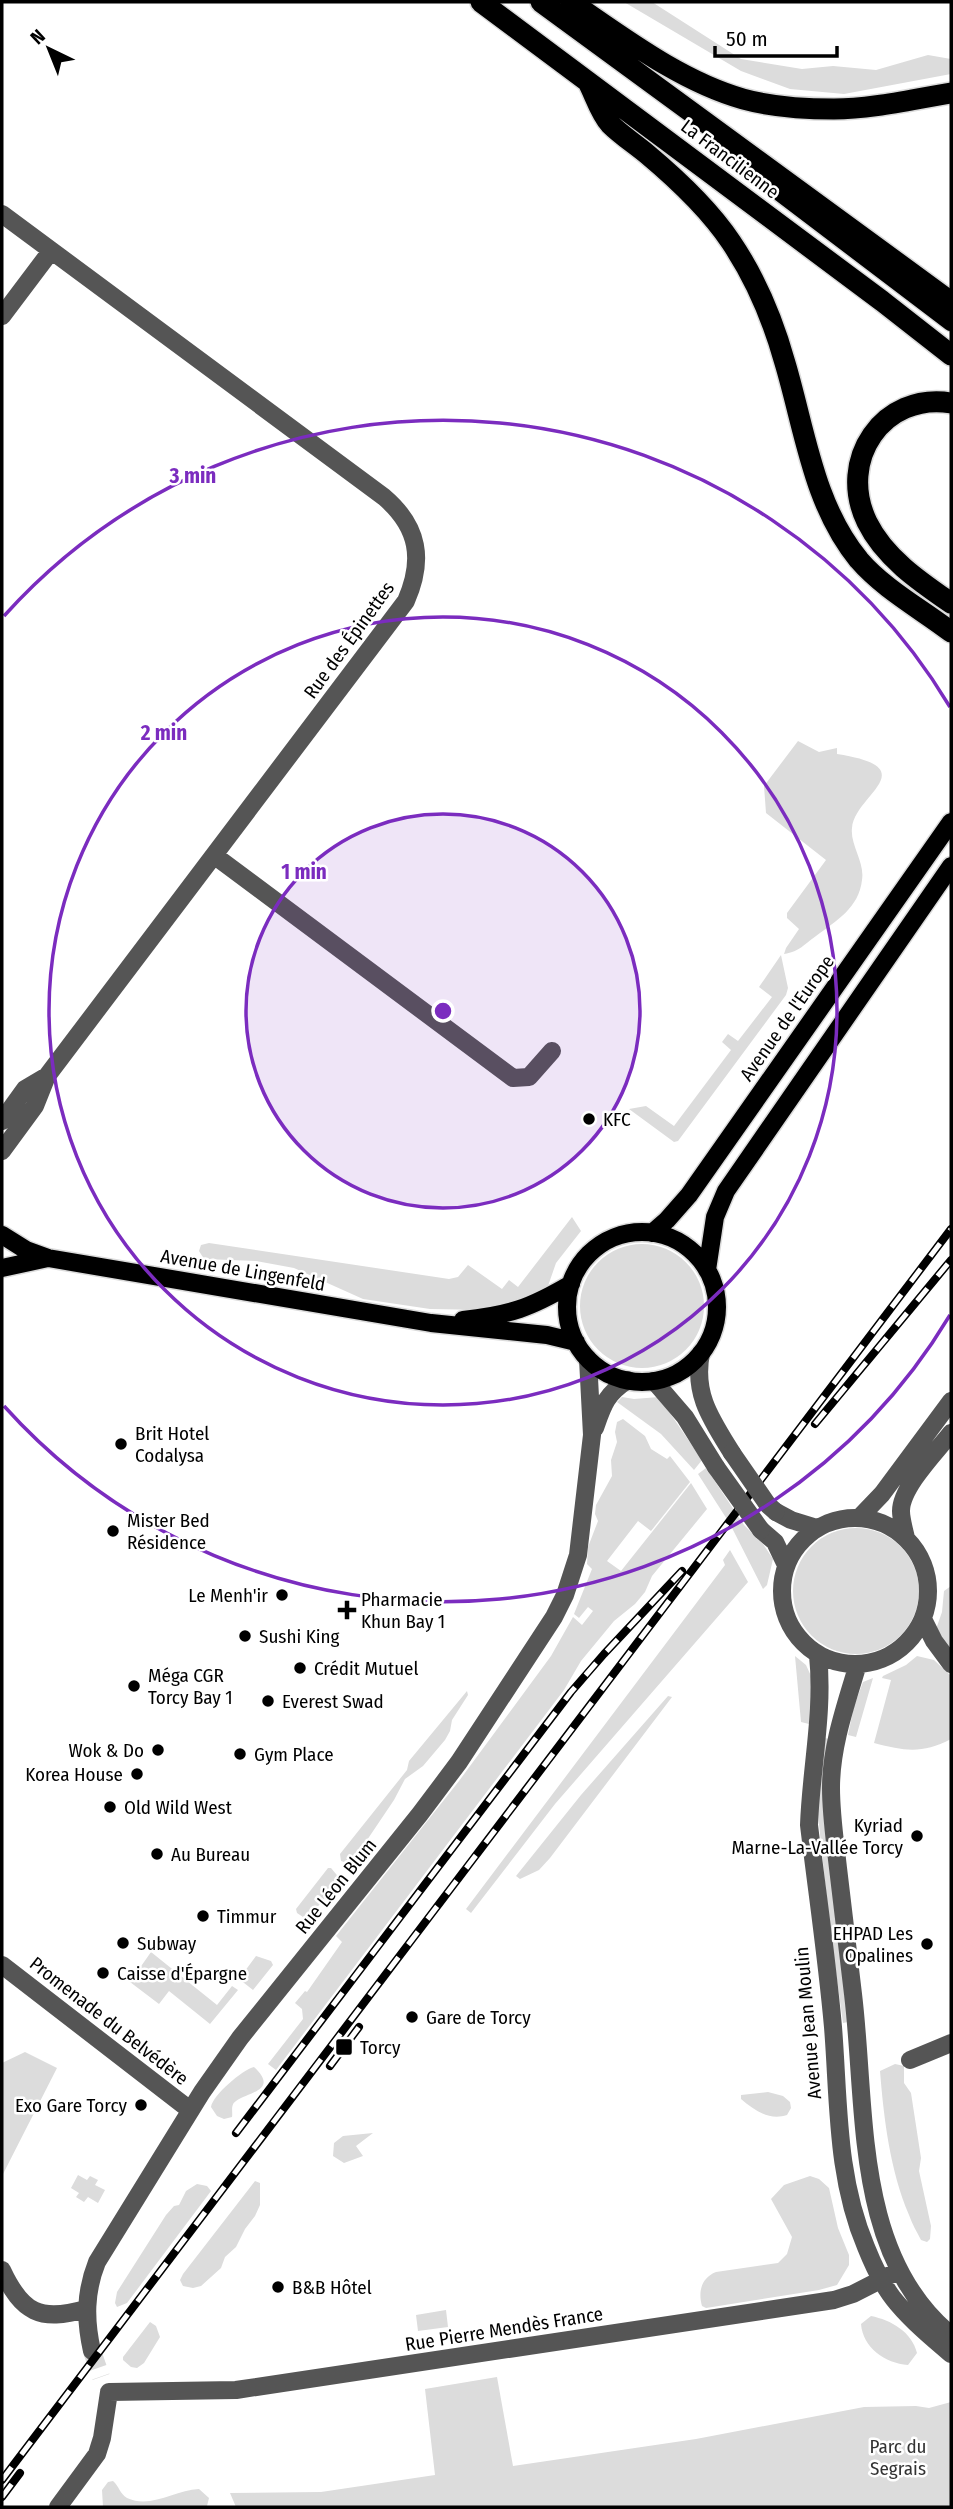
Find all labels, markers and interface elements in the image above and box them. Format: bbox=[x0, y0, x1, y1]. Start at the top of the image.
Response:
north arrow bbox=[14, 14, 84, 84]
scale bar bbox=[715, 14, 838, 58]
text: N bbox=[26, 25, 50, 49]
text: 50 m bbox=[726, 26, 768, 52]
street label: La Francilienne bbox=[677, 115, 783, 203]
text: 3 min bbox=[169, 463, 216, 489]
street label: Rue des Épinettes bbox=[299, 577, 399, 703]
text: 2 min bbox=[140, 720, 187, 746]
text: 1 min bbox=[281, 859, 327, 885]
street label: Avenue de l'Europe bbox=[735, 951, 839, 1085]
centre of rings bbox=[431, 999, 455, 1023]
place label: KFC bbox=[603, 1108, 631, 1131]
marker: KFC bbox=[581, 1111, 597, 1127]
street label: Avenue de Lingenfeld bbox=[159, 1244, 327, 1296]
place label: Brit Hotel Codalysa bbox=[135, 1422, 209, 1467]
marker: Brit Hotel Codalysa bbox=[113, 1436, 129, 1452]
place label: Mister Bed Résidence bbox=[127, 1509, 210, 1554]
marker: Mister Bed Résidence bbox=[105, 1523, 121, 1539]
place label: Le Menh'ir bbox=[188, 1584, 268, 1607]
marker: Le Menh'ir bbox=[274, 1587, 290, 1603]
place label: Pharmacie Khun Bay 1 bbox=[361, 1588, 445, 1633]
marker: Pharmacie Khun Bay 1 bbox=[339, 1602, 355, 1618]
place label: Sushi King bbox=[259, 1625, 340, 1648]
marker: Sushi King bbox=[237, 1628, 253, 1644]
place label: Crédit Mutuel bbox=[314, 1657, 419, 1680]
marker: Crédit Mutuel bbox=[292, 1660, 308, 1676]
place label: Méga CGR Torcy Bay 1 bbox=[148, 1664, 233, 1709]
marker: Méga CGR Torcy Bay 1 bbox=[126, 1678, 142, 1694]
place label: Everest Swad bbox=[282, 1690, 384, 1713]
marker: Everest Swad bbox=[260, 1693, 276, 1709]
place label: Wok & Do bbox=[69, 1739, 144, 1762]
marker: Wok & Do bbox=[150, 1742, 166, 1758]
place label: Gym Place bbox=[254, 1743, 334, 1766]
marker: Gym Place bbox=[232, 1746, 248, 1762]
place label: Korea House bbox=[25, 1763, 123, 1786]
marker: Korea House bbox=[129, 1766, 145, 1782]
place label: Old Wild West bbox=[124, 1796, 233, 1819]
marker: Old Wild West bbox=[102, 1799, 118, 1815]
place label: Kyriad Marne-La-Vallée Torcy bbox=[732, 1814, 904, 1859]
marker: Kyriad Marne-La-Vallée Torcy bbox=[909, 1828, 925, 1844]
street label: Rue Léon Blum bbox=[291, 1834, 381, 1938]
place label: Au Bureau bbox=[171, 1843, 250, 1866]
marker: Au Bureau bbox=[149, 1846, 165, 1862]
place label: Timmur bbox=[217, 1905, 277, 1928]
marker: Timmur bbox=[195, 1908, 211, 1924]
place label: EHPAD Les Opalines bbox=[833, 1922, 913, 1967]
place label: Subway bbox=[137, 1932, 197, 1955]
marker: Subway bbox=[115, 1935, 131, 1951]
marker: EHPAD Les Opalines bbox=[919, 1936, 935, 1952]
street label: Avenue Jean Moulin bbox=[790, 1946, 826, 2100]
street label: Promenade du Belvédère bbox=[25, 1952, 193, 2090]
place label: Caisse d'Épargne bbox=[117, 1962, 247, 1985]
marker: Caisse d'Épargne bbox=[95, 1965, 111, 1981]
place label: Gare de Torcy bbox=[426, 2006, 531, 2029]
marker: Gare de Torcy bbox=[404, 2009, 420, 2025]
place label: Torcy bbox=[360, 2036, 401, 2059]
marker: Torcy bbox=[334, 2037, 354, 2057]
place label: Exo Gare Torcy bbox=[15, 2094, 128, 2117]
marker: Exo Gare Torcy bbox=[133, 2097, 149, 2113]
place label: B&B Hôtel bbox=[292, 2276, 372, 2299]
marker: B&B Hôtel bbox=[270, 2279, 286, 2295]
street label: Rue Pierre Mendès France bbox=[403, 2302, 605, 2356]
park label: Parc du Segrais bbox=[869, 2435, 927, 2480]

